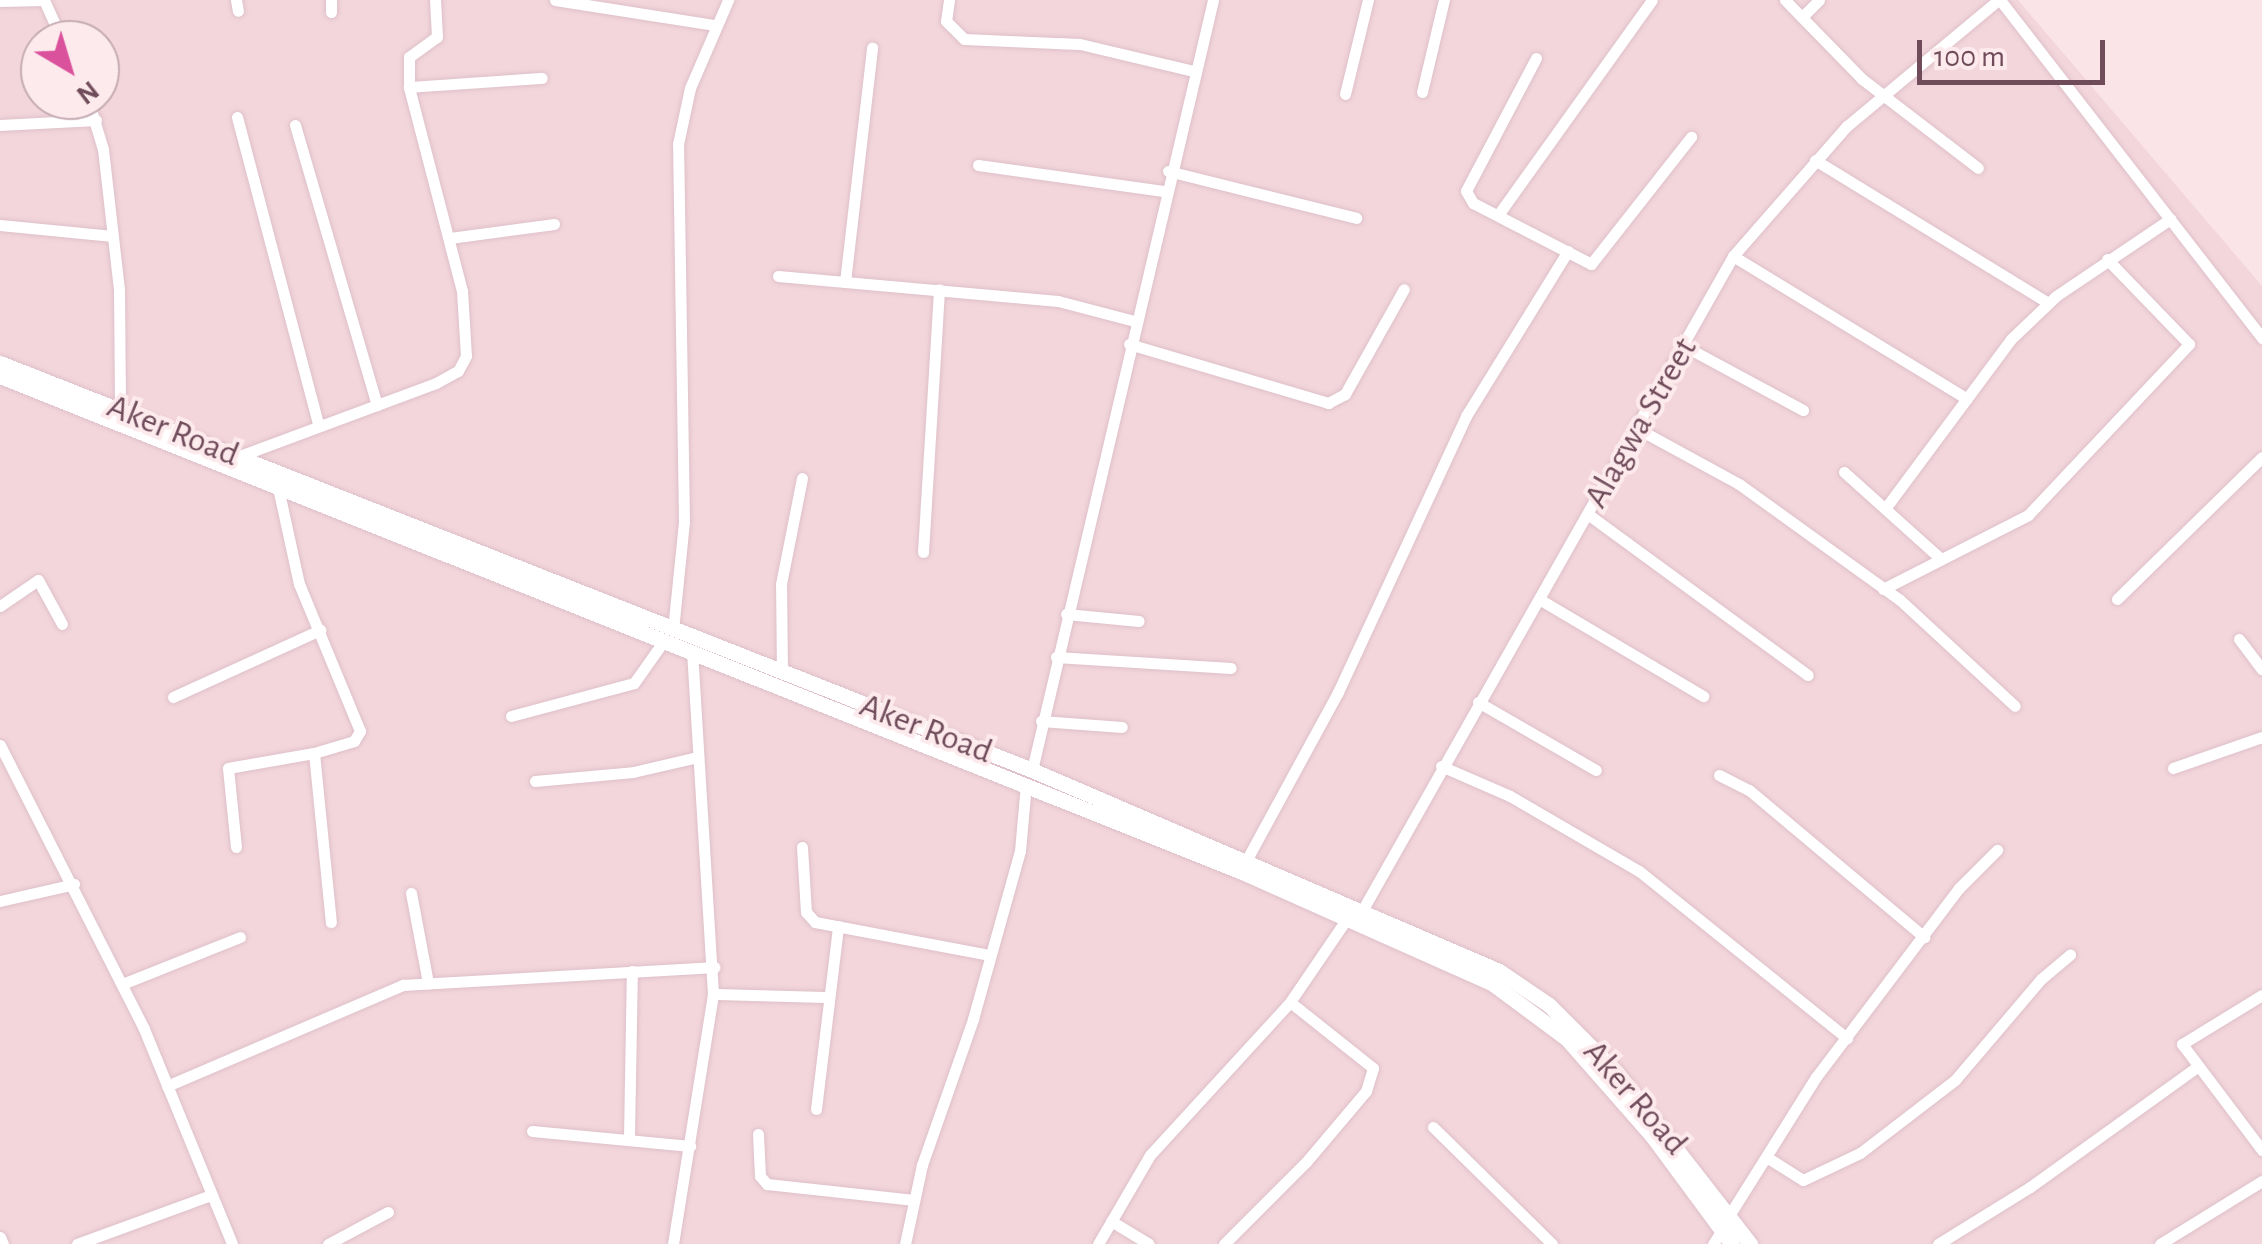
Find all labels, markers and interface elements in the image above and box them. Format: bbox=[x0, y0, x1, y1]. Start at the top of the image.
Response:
north arrow bbox=[20, 20, 120, 120]
scale bar bbox=[1922, 20, 2110, 82]
text: 100 m bbox=[1934, 42, 2005, 72]
text: N bbox=[71, 75, 104, 109]
street label: Alagwa Street bbox=[1575, 330, 1707, 516]
street label: Aker Road bbox=[101, 386, 245, 476]
street label: Aker Road bbox=[854, 685, 998, 773]
street label: Aker Road bbox=[1574, 1032, 1696, 1164]

